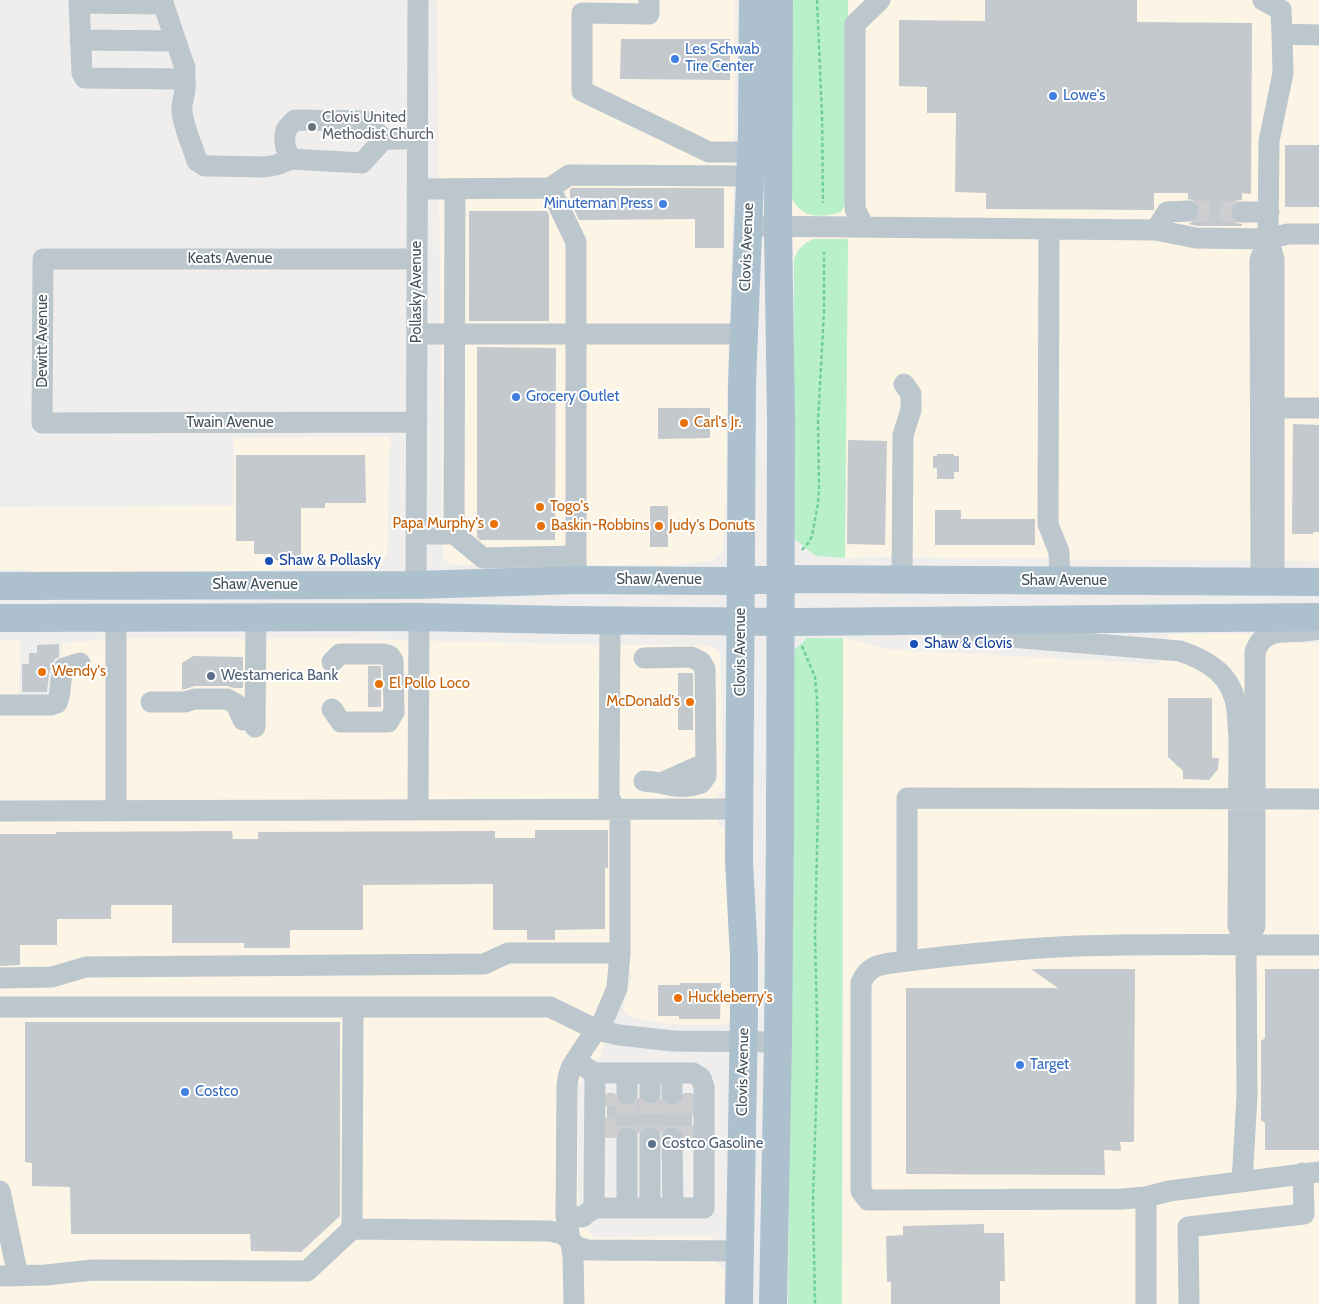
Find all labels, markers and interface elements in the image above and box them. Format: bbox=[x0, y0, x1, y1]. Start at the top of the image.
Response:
place label: Les Schwab Tire Center bbox=[685, 41, 760, 76]
marker: Les Schwab Tire Center bbox=[669, 53, 681, 65]
place label: Lowe's bbox=[1063, 87, 1105, 105]
marker: Lowe's bbox=[1047, 90, 1059, 102]
place label: Clovis United Methodist Church bbox=[322, 109, 434, 144]
marker: Clovis United Methodist Church bbox=[306, 121, 318, 133]
place label: Minuteman Press bbox=[544, 195, 653, 213]
marker: Minuteman Press bbox=[657, 198, 669, 210]
street label: Clovis Avenue bbox=[736, 202, 758, 292]
street label: Pollasky Avenue bbox=[408, 241, 426, 343]
street label: Keats Avenue bbox=[188, 250, 272, 268]
street label: Dewitt Avenue bbox=[34, 294, 52, 388]
place label: Grocery Outlet bbox=[526, 388, 619, 406]
marker: Grocery Outlet bbox=[510, 391, 522, 403]
street label: Twain Avenue bbox=[186, 414, 274, 432]
place label: Carl's Jr. bbox=[694, 414, 742, 432]
marker: Carl's Jr. bbox=[678, 417, 690, 429]
place label: Togo's bbox=[550, 498, 589, 516]
marker: Togo's bbox=[534, 501, 546, 513]
place label: Papa Murphy's bbox=[392, 515, 484, 533]
place label: Baskin-Robbins bbox=[551, 517, 649, 535]
place label: Judy's Donuts bbox=[669, 517, 755, 535]
marker: Papa Murphy's bbox=[488, 518, 500, 530]
marker: Baskin-Robbins bbox=[535, 520, 547, 532]
marker: Judy's Donuts bbox=[653, 520, 665, 532]
place label: Shaw & Pollasky bbox=[279, 552, 381, 570]
marker: Shaw & Pollasky bbox=[263, 555, 275, 567]
street label: Shaw Avenue bbox=[616, 571, 702, 589]
street label: Shaw Avenue bbox=[1021, 572, 1107, 590]
street label: Shaw Avenue bbox=[212, 576, 298, 594]
street label: Clovis Avenue bbox=[732, 608, 750, 696]
place label: Shaw & Clovis bbox=[924, 635, 1012, 653]
marker: Shaw & Clovis bbox=[908, 638, 920, 650]
place label: Wendy's bbox=[52, 663, 106, 681]
marker: Wendy's bbox=[36, 666, 48, 678]
place label: Westamerica Bank bbox=[221, 667, 338, 685]
marker: Westamerica Bank bbox=[205, 670, 217, 682]
place label: El Pollo Loco bbox=[389, 675, 470, 693]
marker: El Pollo Loco bbox=[373, 678, 385, 690]
place label: McDonald's bbox=[606, 693, 680, 711]
marker: McDonald's bbox=[684, 696, 696, 708]
place label: Huckleberry's bbox=[688, 989, 773, 1007]
marker: Huckleberry's bbox=[672, 992, 684, 1004]
street label: Clovis Avenue bbox=[733, 1028, 753, 1116]
place label: Target bbox=[1030, 1056, 1069, 1074]
marker: Target bbox=[1014, 1059, 1026, 1071]
place label: Costco bbox=[195, 1083, 238, 1101]
marker: Costco bbox=[179, 1086, 191, 1098]
place label: Costco Gasoline bbox=[662, 1135, 763, 1153]
marker: Costco Gasoline bbox=[646, 1138, 658, 1150]

